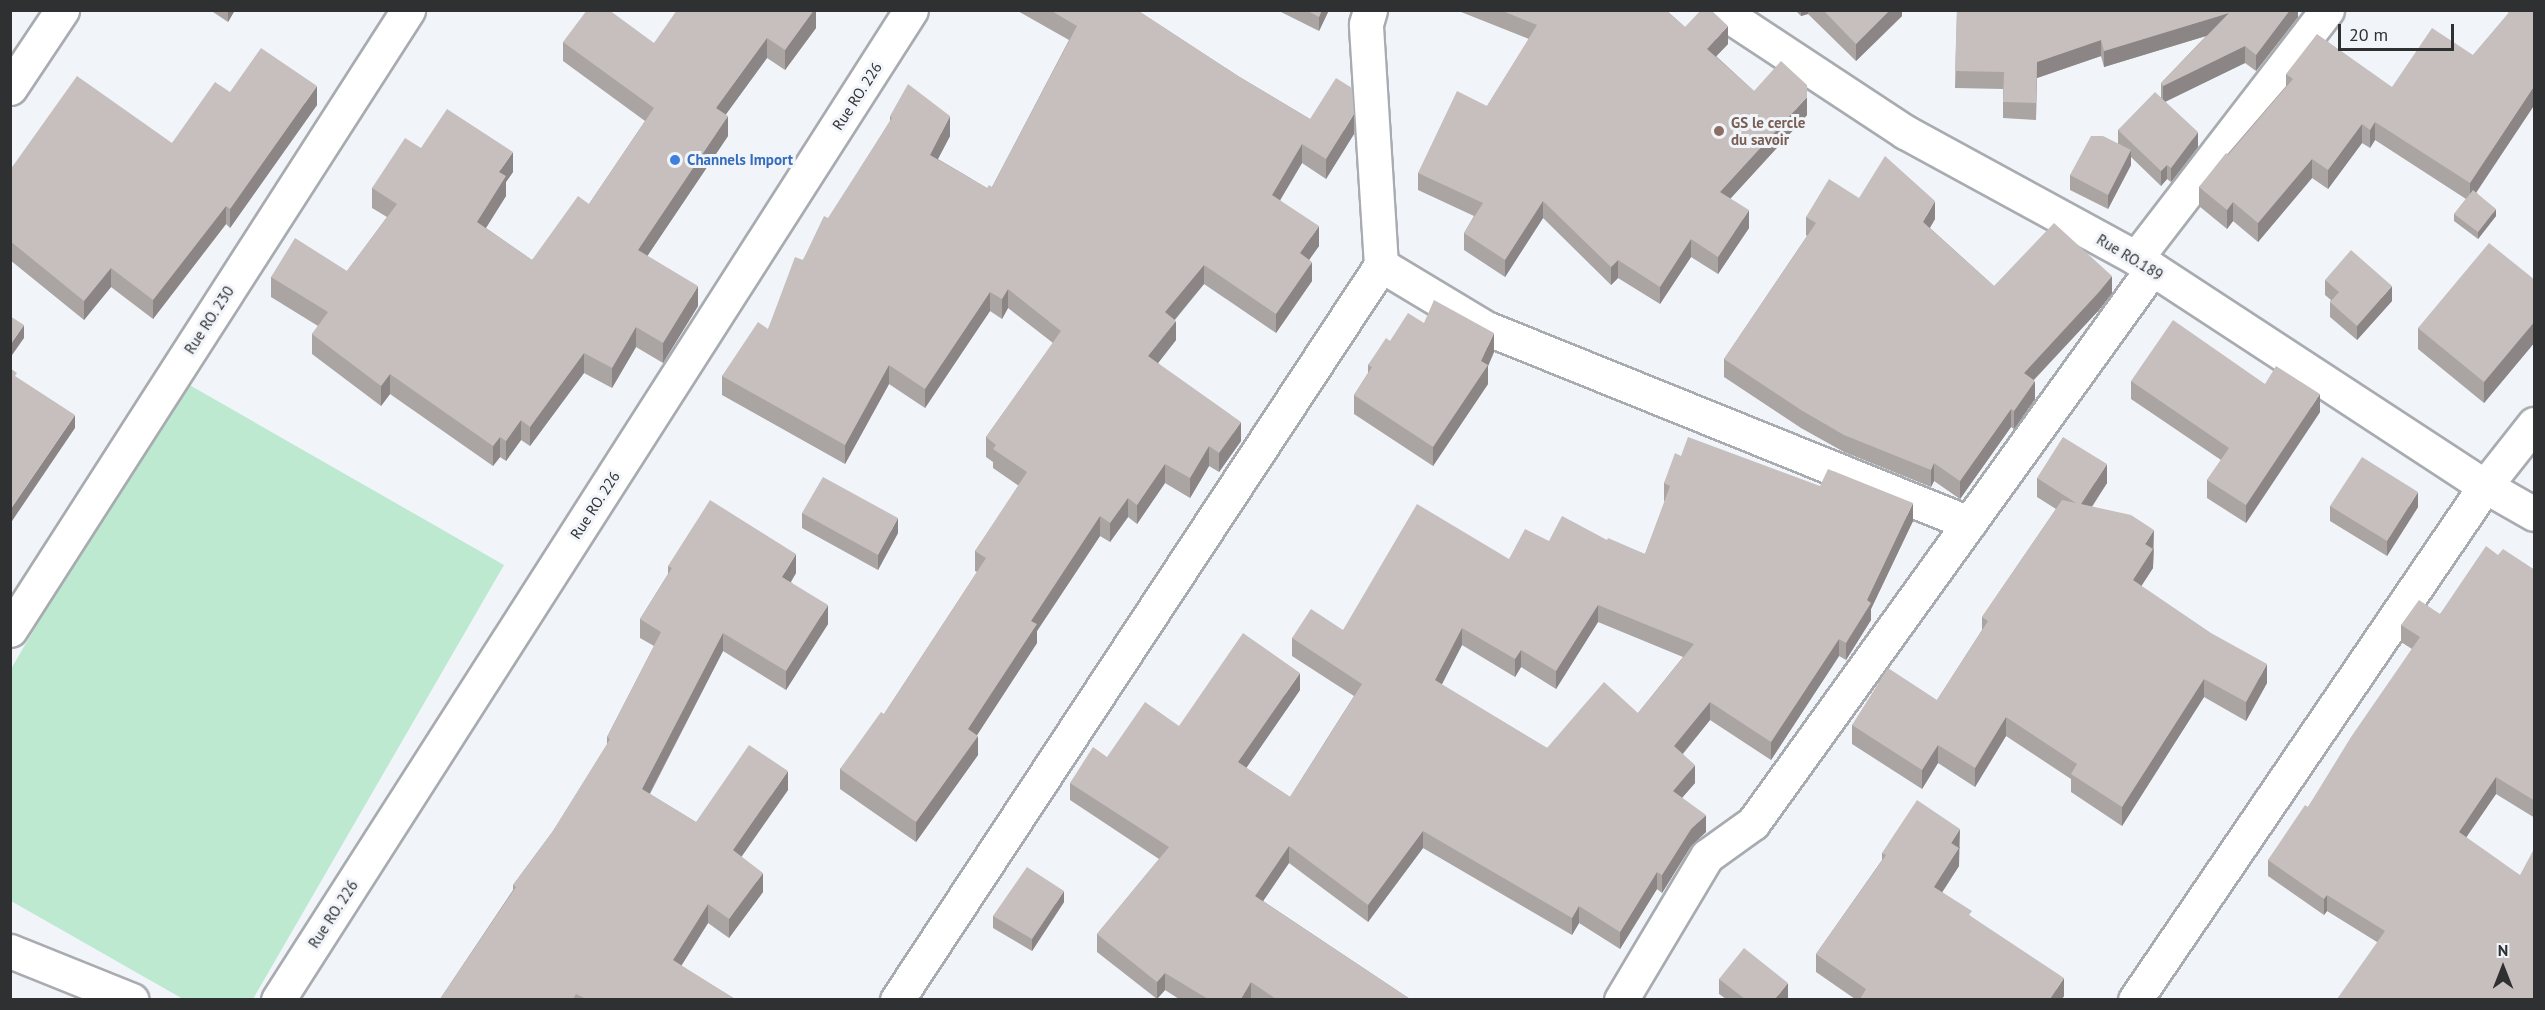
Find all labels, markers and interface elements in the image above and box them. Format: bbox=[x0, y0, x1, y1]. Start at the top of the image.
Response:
scale bar bbox=[2341, 12, 2456, 50]
text: 20 m bbox=[2349, 23, 2388, 46]
street label: Rue RO. 226 bbox=[828, 58, 886, 134]
place label: GS le cercle du savoir bbox=[1731, 113, 1805, 148]
marker: GS le cercle du savoir bbox=[1712, 124, 1726, 138]
place label: Channels Import bbox=[687, 151, 793, 169]
marker: Channels Import bbox=[668, 153, 682, 167]
street label: Rue RO.189 bbox=[2094, 230, 2166, 284]
street label: Rue RO. 230 bbox=[180, 282, 238, 358]
street label: Rue RO. 226 bbox=[566, 467, 624, 543]
street label: Rue RO. 226 bbox=[304, 876, 362, 952]
north arrow bbox=[2473, 938, 2533, 998]
text: N bbox=[2498, 940, 2508, 960]

